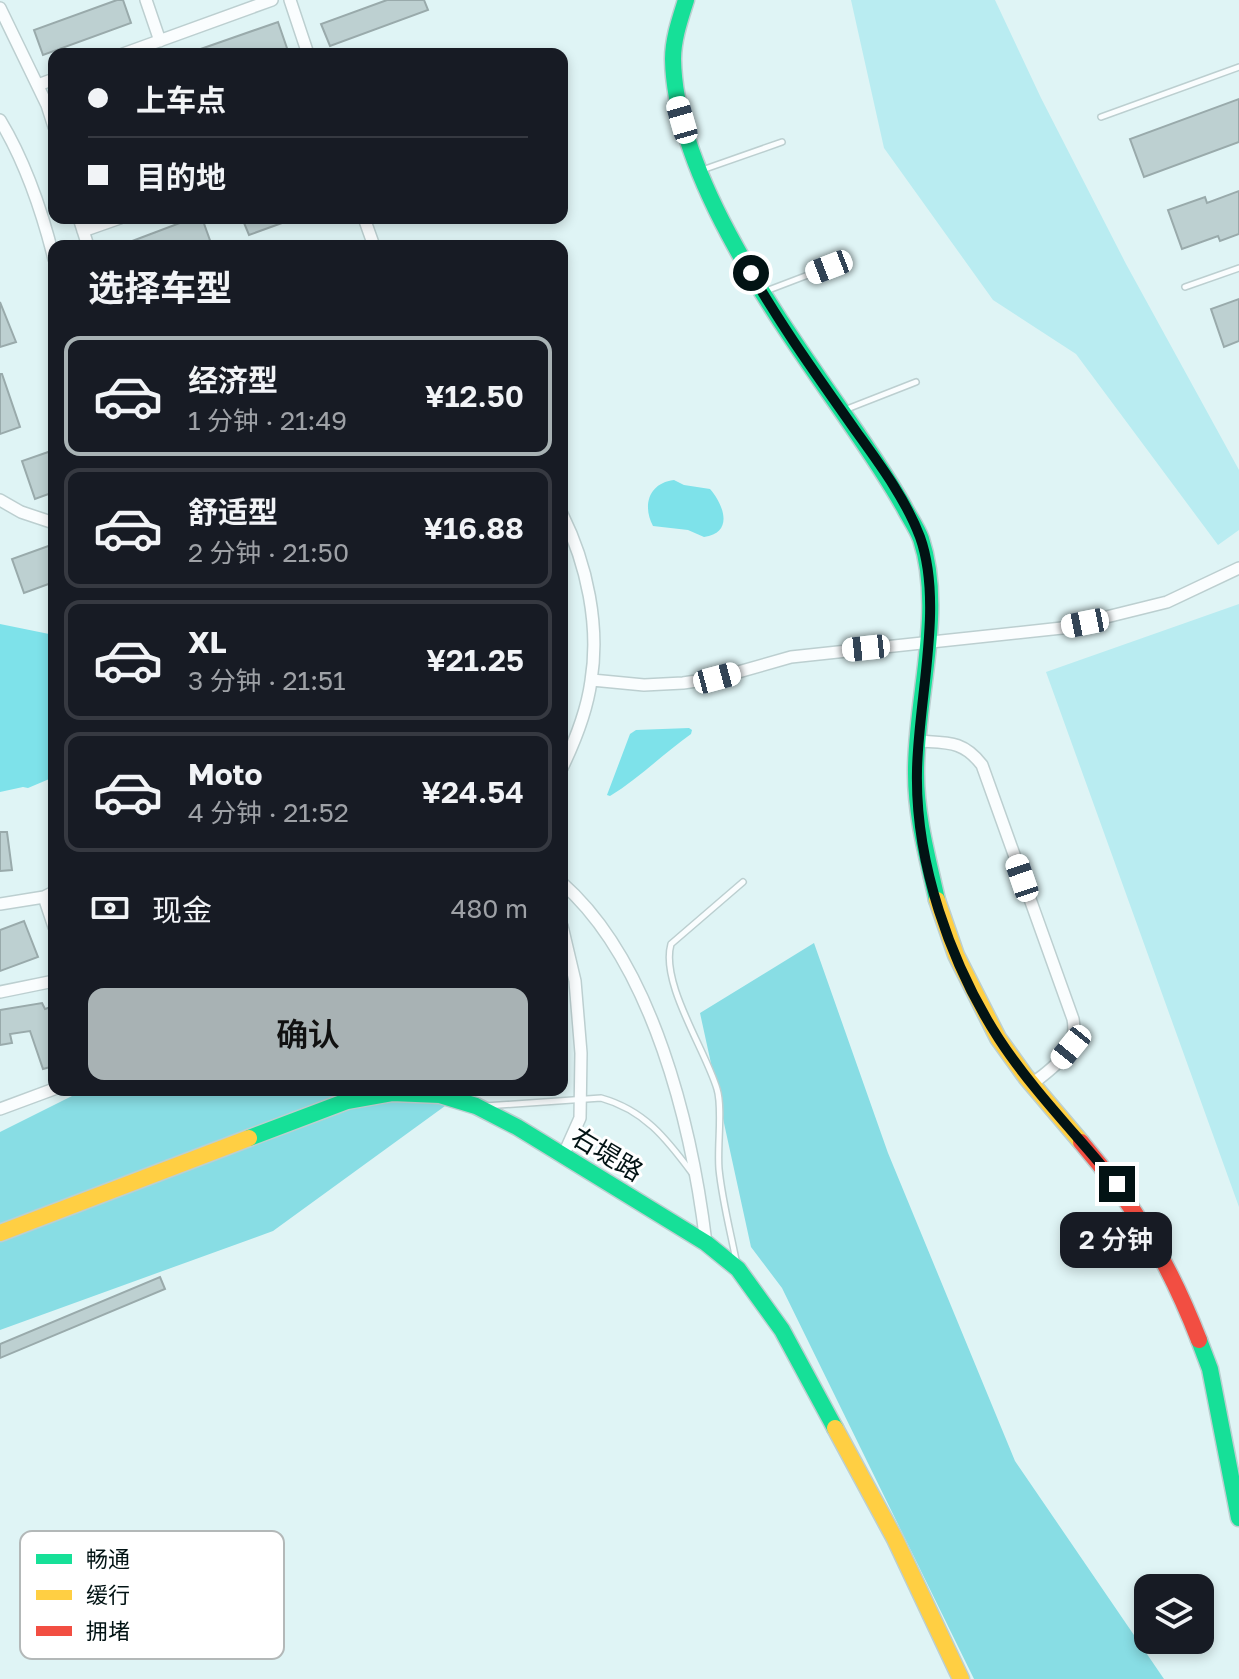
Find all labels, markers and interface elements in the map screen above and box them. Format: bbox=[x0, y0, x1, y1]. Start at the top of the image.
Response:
text: 上车点 bbox=[136, 82, 226, 118]
car bbox=[664, 94, 700, 146]
text: 目的地 bbox=[136, 159, 226, 195]
car bbox=[802, 247, 856, 287]
route start bbox=[733, 255, 769, 291]
text: 选择车型 bbox=[88, 266, 232, 309]
icon: car bbox=[92, 360, 164, 432]
text: 经济型 bbox=[188, 362, 278, 398]
text: ¥12.50 bbox=[425, 378, 524, 414]
text: 1 分钟 · 21:49 bbox=[188, 405, 347, 436]
icon: car bbox=[92, 492, 164, 564]
text: 舒适型 bbox=[188, 494, 278, 530]
text: ¥16.88 bbox=[424, 510, 524, 546]
text: 2 分钟 · 21:50 bbox=[188, 537, 349, 568]
car bbox=[1059, 607, 1111, 639]
icon: car bbox=[92, 624, 164, 696]
text: XL bbox=[188, 624, 227, 660]
car bbox=[841, 634, 891, 662]
text: ¥21.25 bbox=[426, 642, 524, 678]
car bbox=[691, 660, 743, 696]
text: 3 分钟 · 21:51 bbox=[188, 665, 346, 696]
icon: car bbox=[92, 756, 164, 828]
text: Moto bbox=[188, 756, 263, 792]
text: ¥24.54 bbox=[422, 774, 524, 810]
text: 4 分钟 · 21:52 bbox=[188, 797, 349, 828]
car bbox=[1003, 851, 1041, 905]
icon: cash bbox=[88, 886, 132, 930]
text: 现金 bbox=[152, 892, 212, 928]
text: 480 m bbox=[451, 893, 528, 924]
button: 确认 bbox=[88, 988, 528, 1080]
car bbox=[1047, 1021, 1095, 1073]
street label: 右堤路 bbox=[566, 1120, 649, 1187]
route end bbox=[1099, 1166, 1135, 1202]
callout: 2 分钟 bbox=[1061, 1212, 1173, 1268]
text: 2 分钟 bbox=[1079, 1224, 1153, 1255]
legend bbox=[20, 1531, 284, 1659]
text: 畅通 bbox=[86, 1545, 130, 1572]
map controls bbox=[1134, 1574, 1214, 1654]
button: layers bbox=[1134, 1574, 1214, 1654]
text: 缓行 bbox=[86, 1581, 130, 1608]
text: 拥堵 bbox=[86, 1617, 130, 1644]

